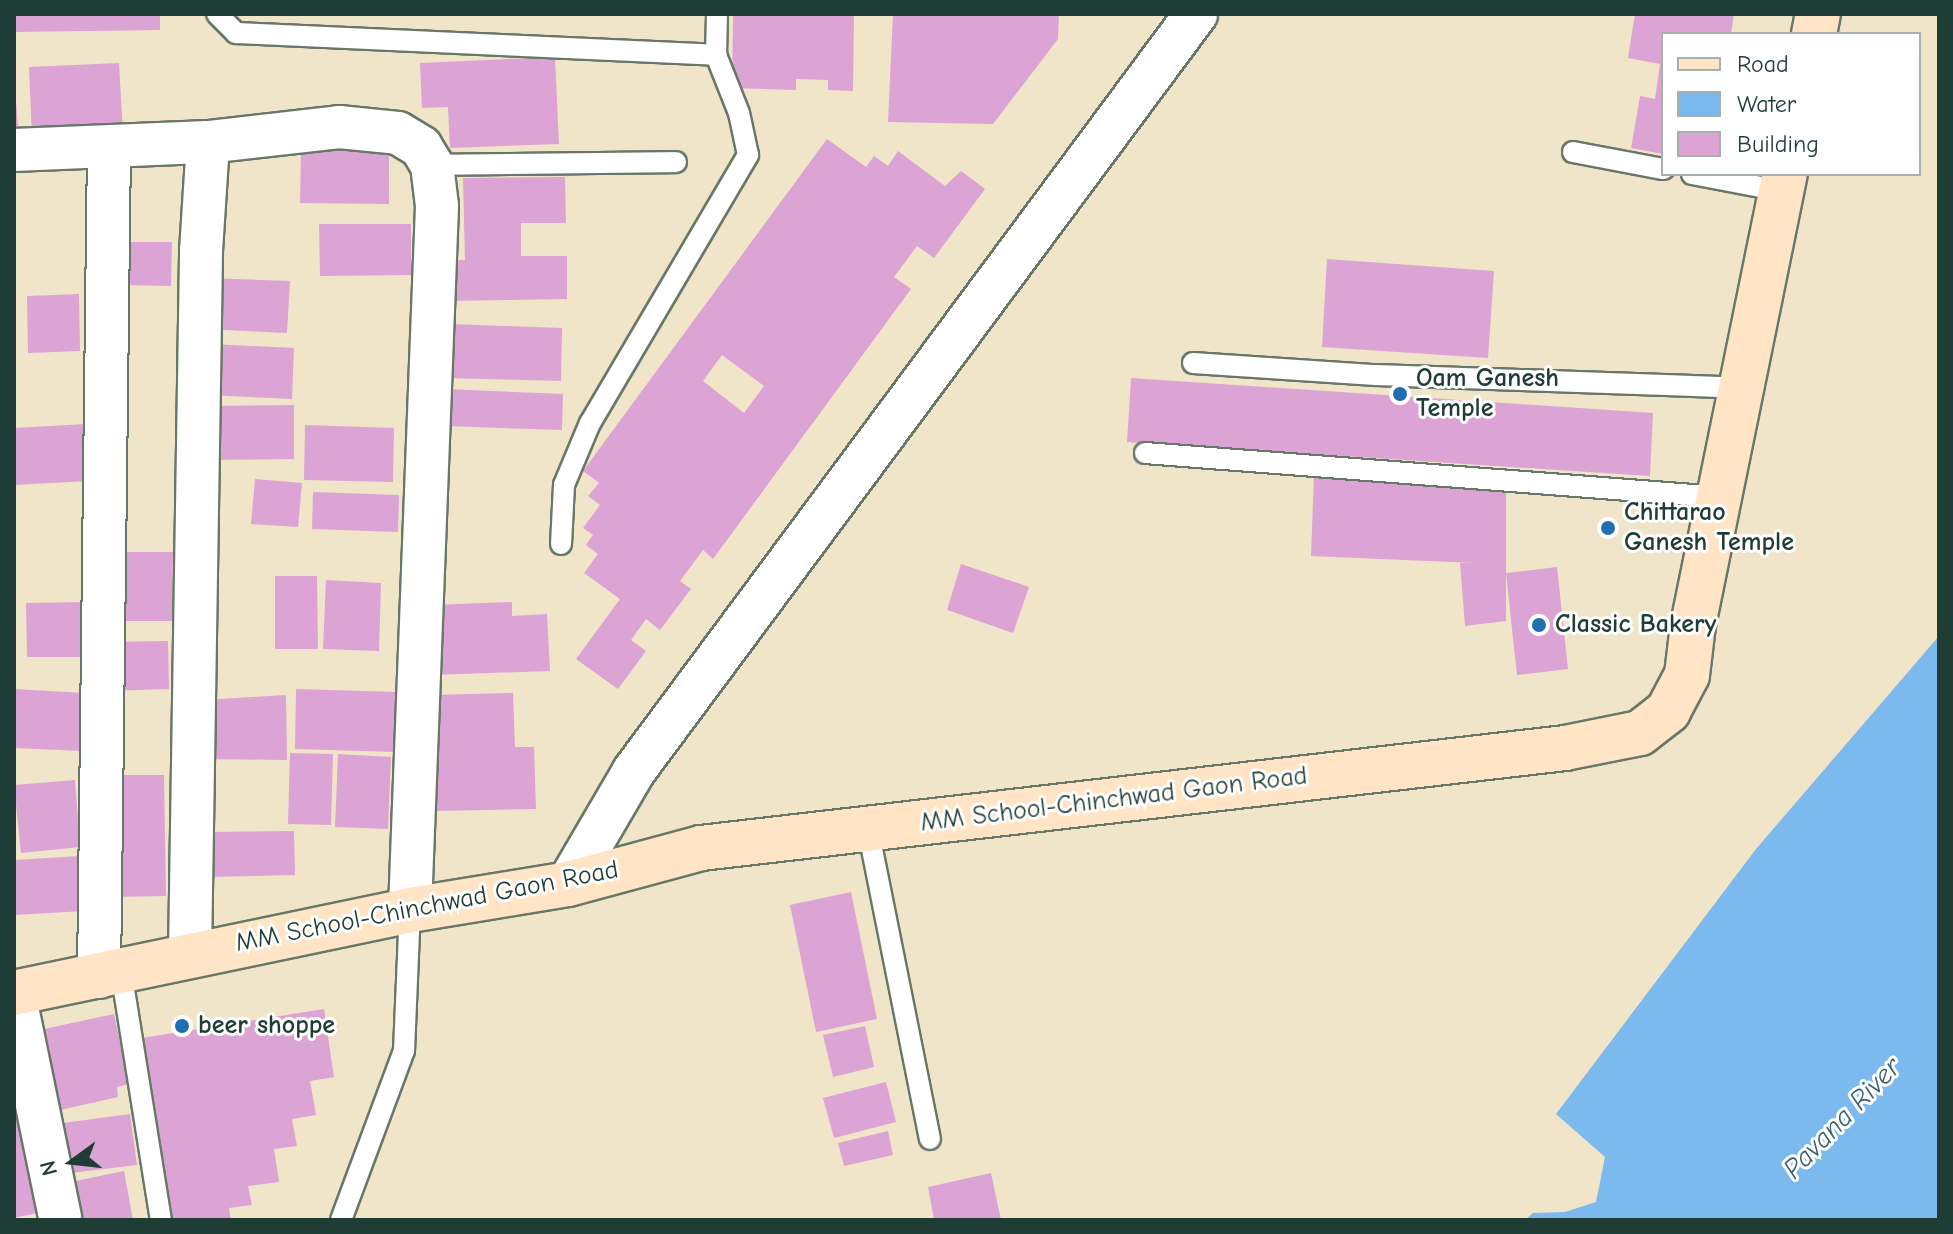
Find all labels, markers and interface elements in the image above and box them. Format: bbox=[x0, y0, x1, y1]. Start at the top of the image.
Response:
legend bbox=[1661, 32, 1921, 176]
text: Road bbox=[1737, 50, 1789, 78]
text: Water bbox=[1737, 90, 1796, 118]
text: Building bbox=[1737, 130, 1819, 158]
place label: Oam Ganesh Temple bbox=[1416, 363, 1559, 424]
marker: Oam Ganesh Temple bbox=[1391, 385, 1409, 403]
place label: Chittarao Ganesh Temple bbox=[1624, 497, 1794, 558]
marker: Chittarao Ganesh Temple bbox=[1599, 519, 1617, 537]
place label: Classic Bakery bbox=[1555, 609, 1716, 641]
marker: Classic Bakery bbox=[1530, 616, 1548, 634]
street label: MM School-Chinchwad Gaon Road bbox=[919, 761, 1309, 839]
street label: MM School-Chinchwad Gaon Road bbox=[233, 855, 621, 959]
place label: beer shoppe bbox=[198, 1010, 335, 1042]
marker: beer shoppe bbox=[173, 1017, 191, 1035]
water label: Pavana River bbox=[1776, 1050, 1908, 1186]
north arrow bbox=[32, 1122, 112, 1202]
text: N bbox=[34, 1158, 63, 1179]

